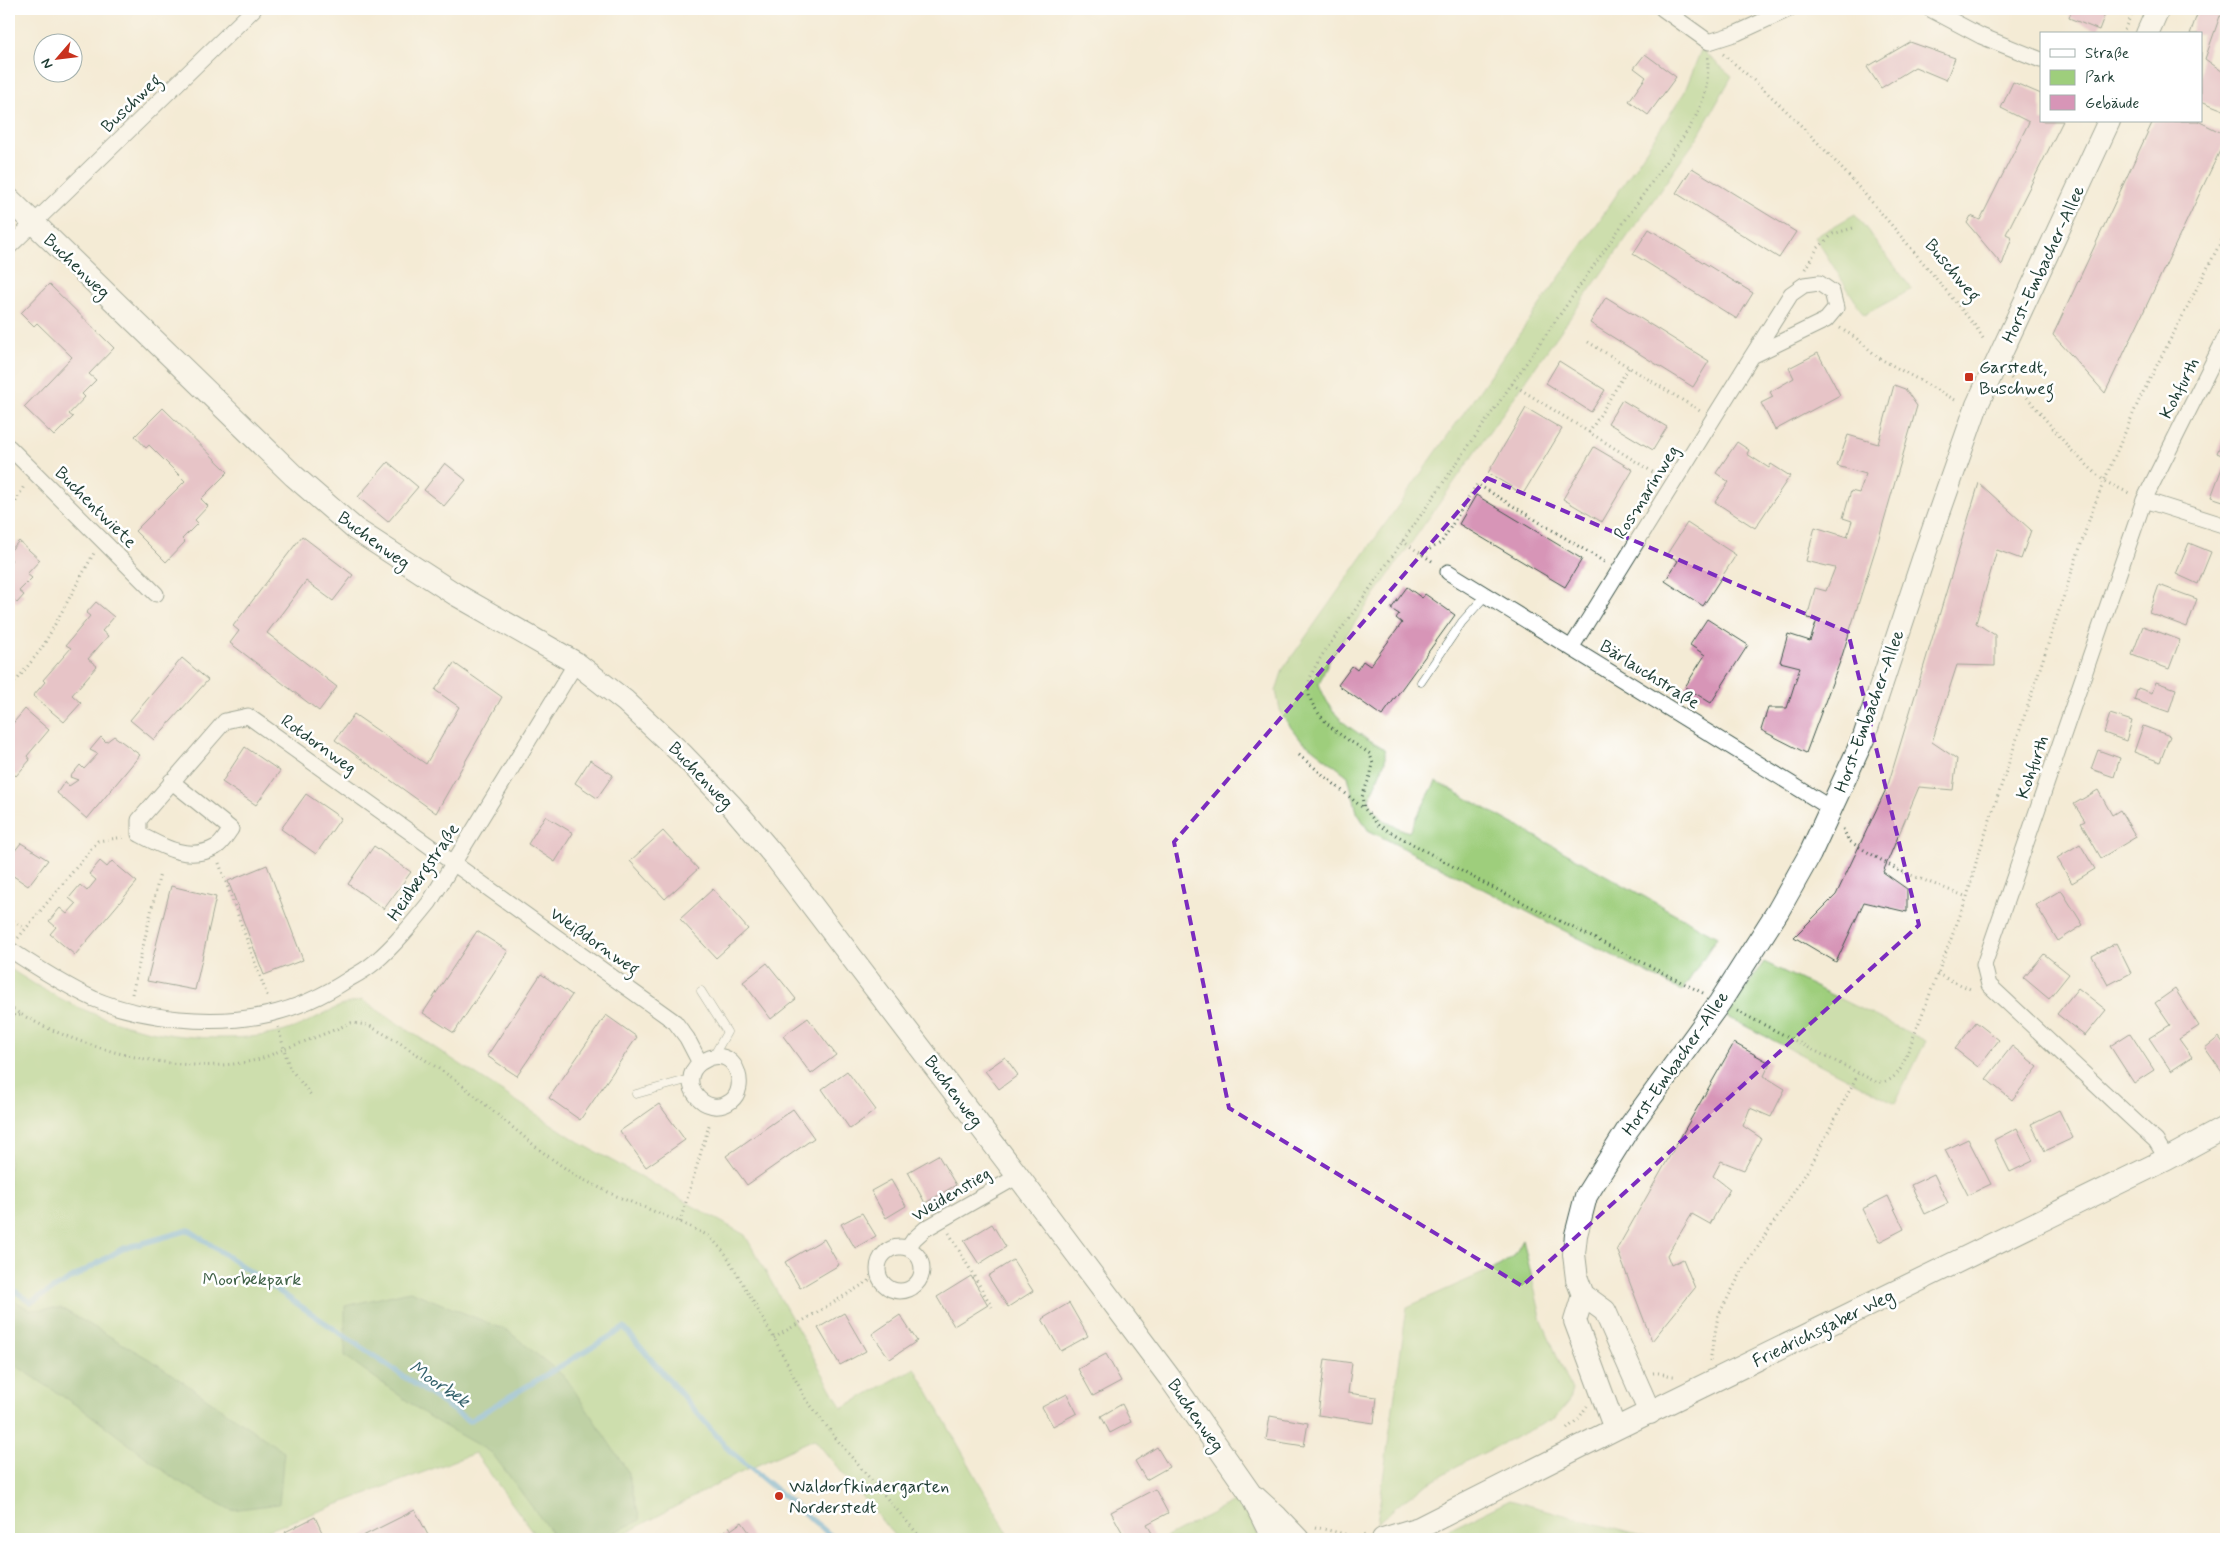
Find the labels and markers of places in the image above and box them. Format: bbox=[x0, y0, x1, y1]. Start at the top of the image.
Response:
place label: Garstedt, Buschweg bbox=[1979, 356, 2054, 403]
marker: Garstedt, Buschweg bbox=[1963, 371, 1975, 383]
place label: Waldorfkindergarten Norderstedt bbox=[789, 1475, 949, 1520]
marker: Waldorfkindergarten Norderstedt bbox=[773, 1490, 785, 1502]

